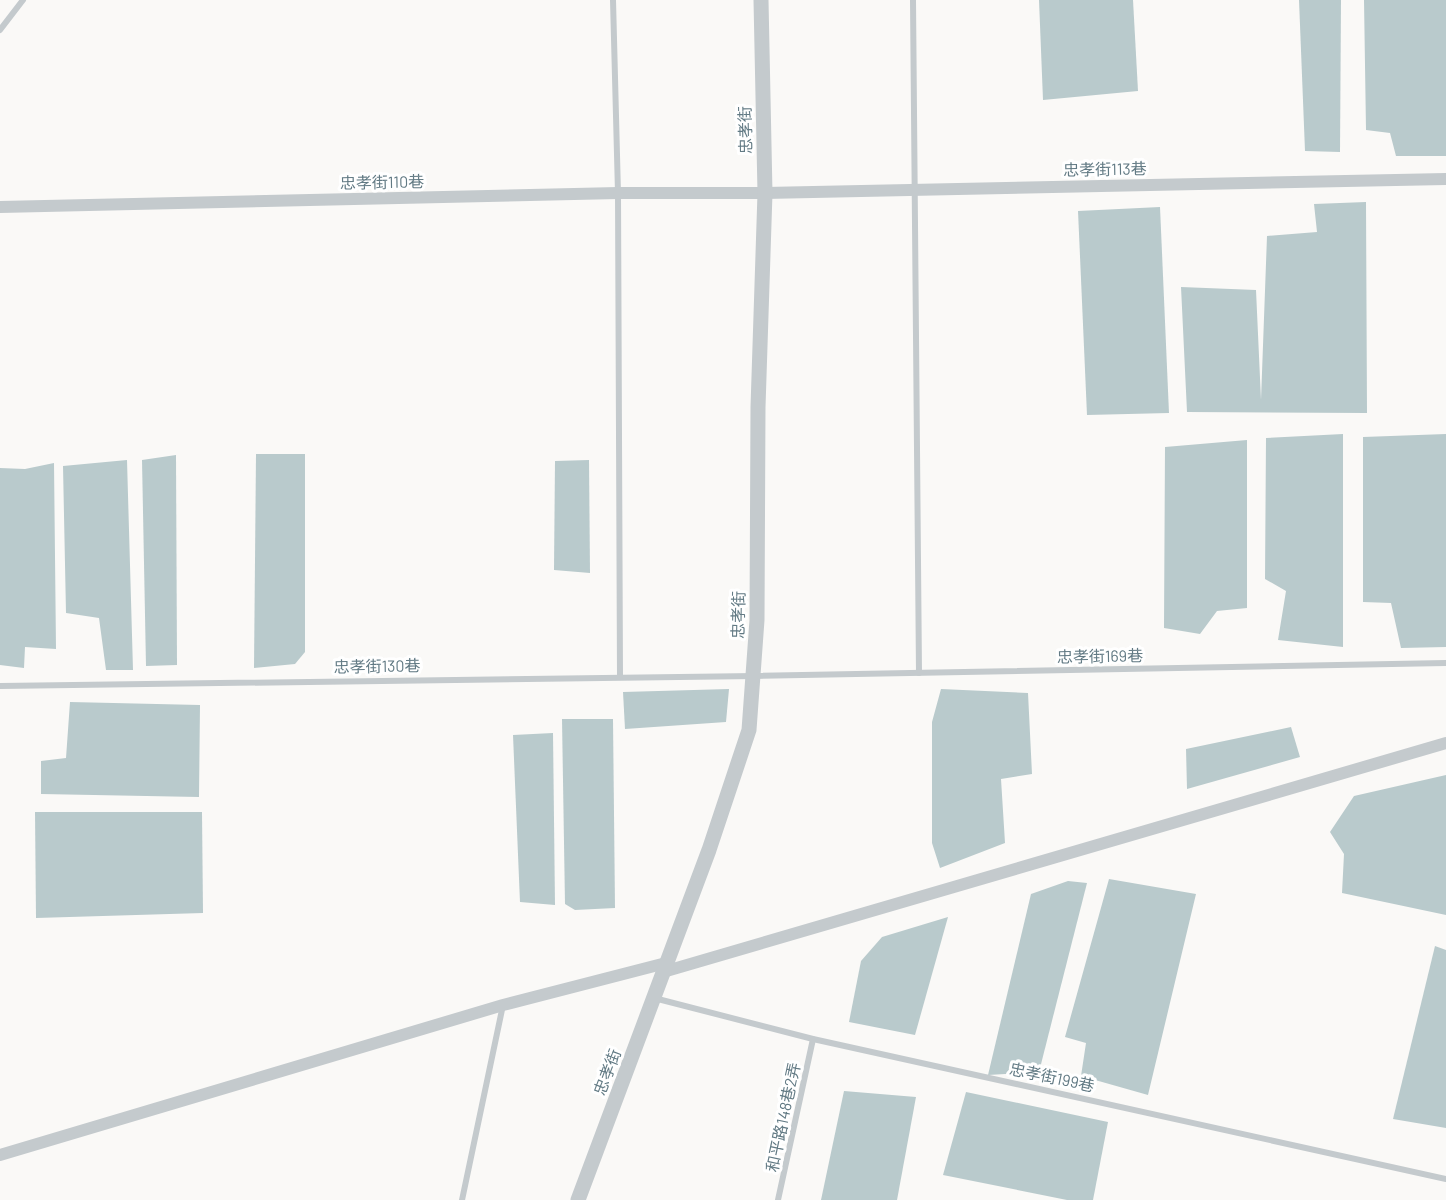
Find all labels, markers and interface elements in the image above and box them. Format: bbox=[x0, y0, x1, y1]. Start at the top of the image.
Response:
street label: 忠孝街 bbox=[735, 106, 754, 154]
street label: 忠孝街113巷 bbox=[1063, 158, 1147, 179]
street label: 忠孝街110巷 bbox=[340, 171, 424, 192]
street label: 忠孝街 bbox=[728, 591, 747, 639]
street label: 忠孝街169巷 bbox=[1057, 645, 1143, 666]
street label: 忠孝街130巷 bbox=[333, 655, 421, 676]
street label: 忠孝街 bbox=[589, 1046, 624, 1098]
street label: 忠孝街199巷 bbox=[1008, 1058, 1096, 1095]
street label: 和平路148巷2弄 bbox=[762, 1060, 803, 1173]

